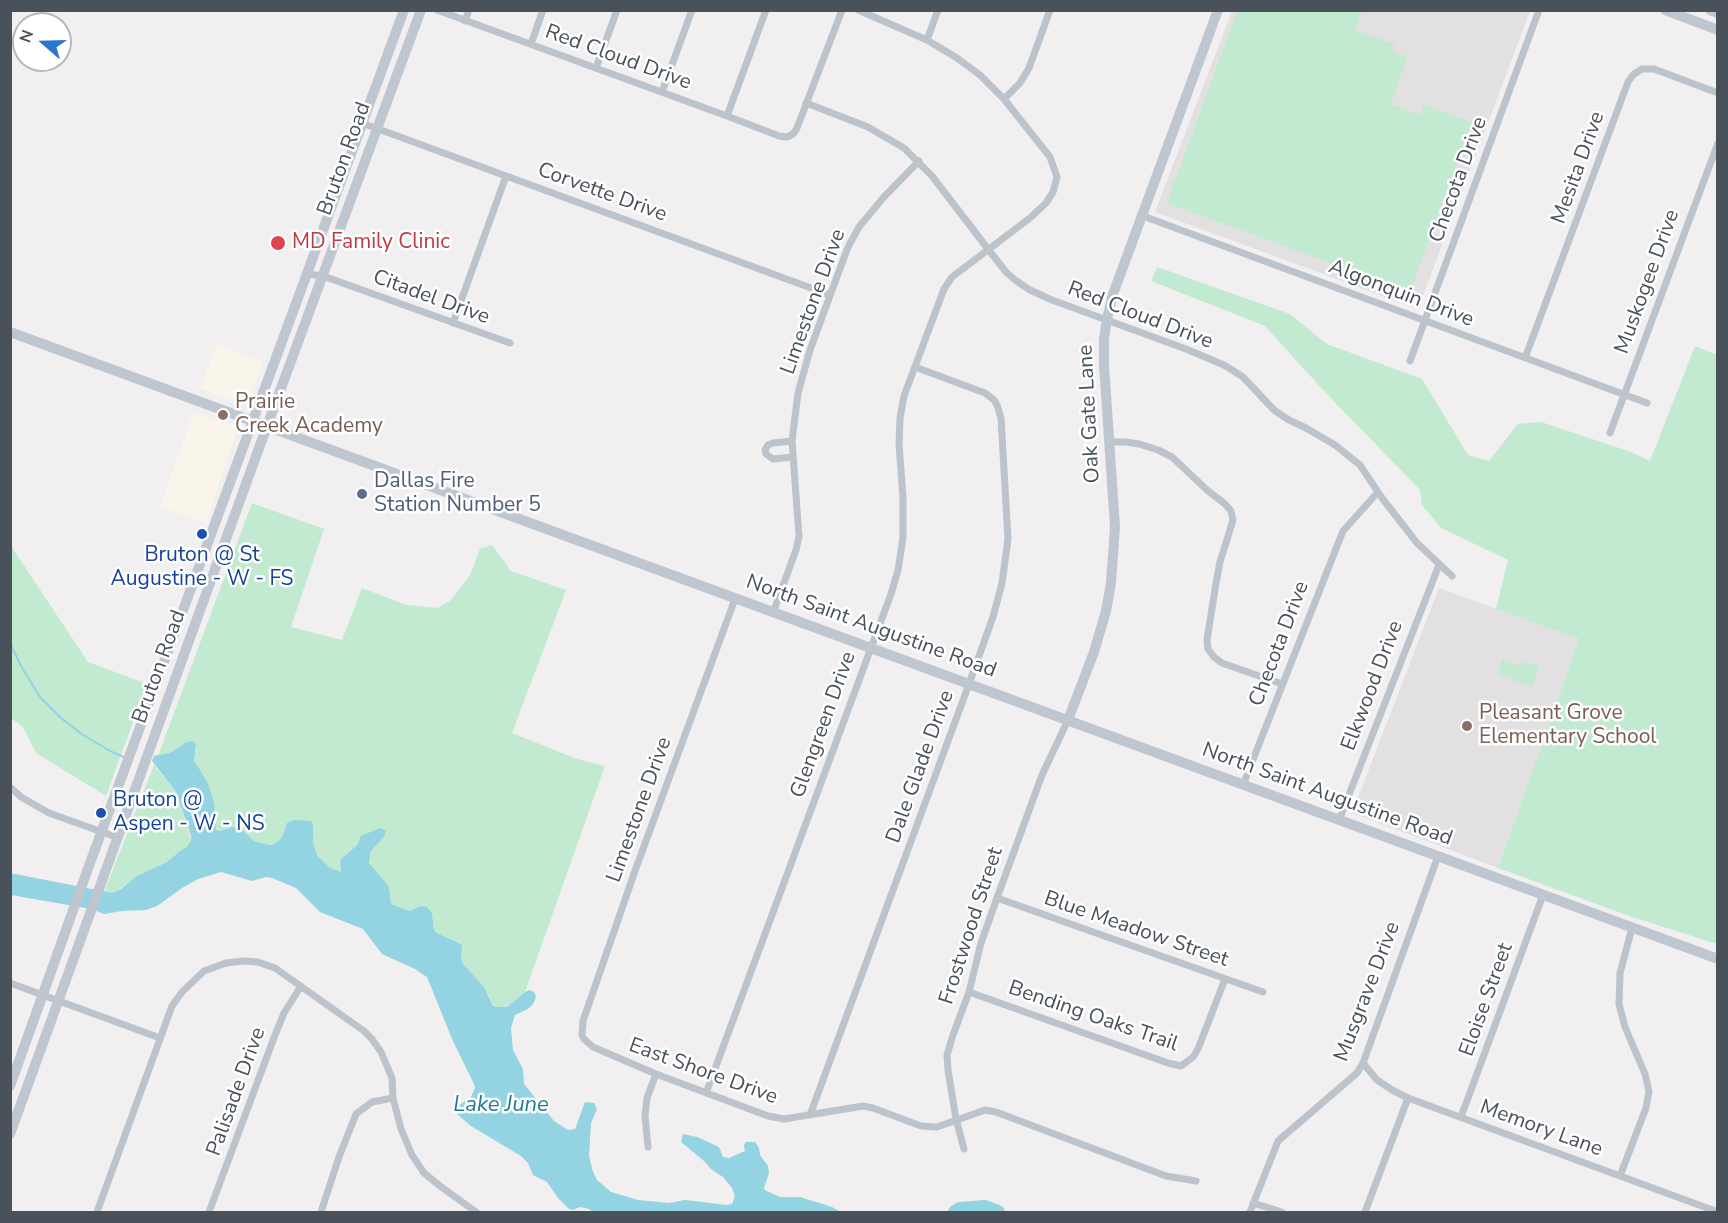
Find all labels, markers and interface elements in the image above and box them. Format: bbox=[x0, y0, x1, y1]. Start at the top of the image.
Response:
north arrow bbox=[12, 12, 72, 72]
street label: Red Cloud Drive bbox=[541, 20, 695, 96]
text: N bbox=[15, 27, 39, 46]
street label: Bruton Road bbox=[313, 99, 377, 219]
street label: Mesita Drive bbox=[1547, 108, 1611, 228]
street label: Checota Drive bbox=[1425, 114, 1493, 246]
street label: Corvette Drive bbox=[534, 158, 670, 228]
street label: Muskogee Drive bbox=[1610, 206, 1686, 358]
street label: Limestone Drive bbox=[776, 226, 852, 378]
place label: MD Family Clinic bbox=[292, 230, 450, 256]
marker: MD Family Clinic bbox=[269, 234, 287, 252]
street label: Algonquin Drive bbox=[1325, 255, 1477, 333]
street label: Citadel Drive bbox=[369, 265, 493, 331]
street label: Red Cloud Drive bbox=[1064, 277, 1216, 355]
street label: Oak Gate Lane bbox=[1074, 344, 1106, 484]
place label: Prairie Creek Academy bbox=[235, 390, 383, 440]
marker: Prairie Creek Academy bbox=[216, 408, 230, 422]
place label: Dallas Fire Station Number 5 bbox=[374, 469, 541, 519]
marker: Dallas Fire Station Number 5 bbox=[355, 487, 369, 501]
marker: Bruton @ St Augustine - W - FS bbox=[195, 527, 209, 541]
place label: Bruton @ St Augustine - W - FS bbox=[111, 543, 293, 593]
street label: North Saint Augustine Road bbox=[743, 570, 999, 684]
street label: Checota Drive bbox=[1245, 578, 1315, 710]
street label: Bruton Road bbox=[128, 607, 192, 727]
street label: Elkwood Drive bbox=[1337, 618, 1409, 754]
street label: Glengreen Drive bbox=[786, 649, 862, 801]
street label: Dale Glade Drive bbox=[882, 687, 960, 847]
place label: Pleasant Grove Elementary School bbox=[1479, 701, 1657, 751]
marker: Pleasant Grove Elementary School bbox=[1460, 719, 1474, 733]
street label: Limestone Drive bbox=[602, 734, 678, 886]
street label: North Saint Augustine Road bbox=[1199, 738, 1455, 852]
place label: Bruton @ Aspen - W - NS bbox=[113, 788, 265, 838]
marker: Bruton @ Aspen - W - NS bbox=[94, 806, 108, 820]
street label: Frostwood Street bbox=[935, 844, 1009, 1008]
street label: Blue Meadow Street bbox=[1041, 887, 1231, 973]
street label: Musgrave Drive bbox=[1330, 919, 1406, 1065]
street label: Eloise Street bbox=[1455, 940, 1519, 1060]
street label: Bending Oaks Trail bbox=[1005, 976, 1181, 1058]
street label: Palisade Drive bbox=[202, 1024, 272, 1160]
street label: East Shore Drive bbox=[625, 1033, 781, 1111]
water label: Lake June bbox=[453, 1093, 549, 1119]
street label: Memory Lane bbox=[1476, 1095, 1606, 1163]

